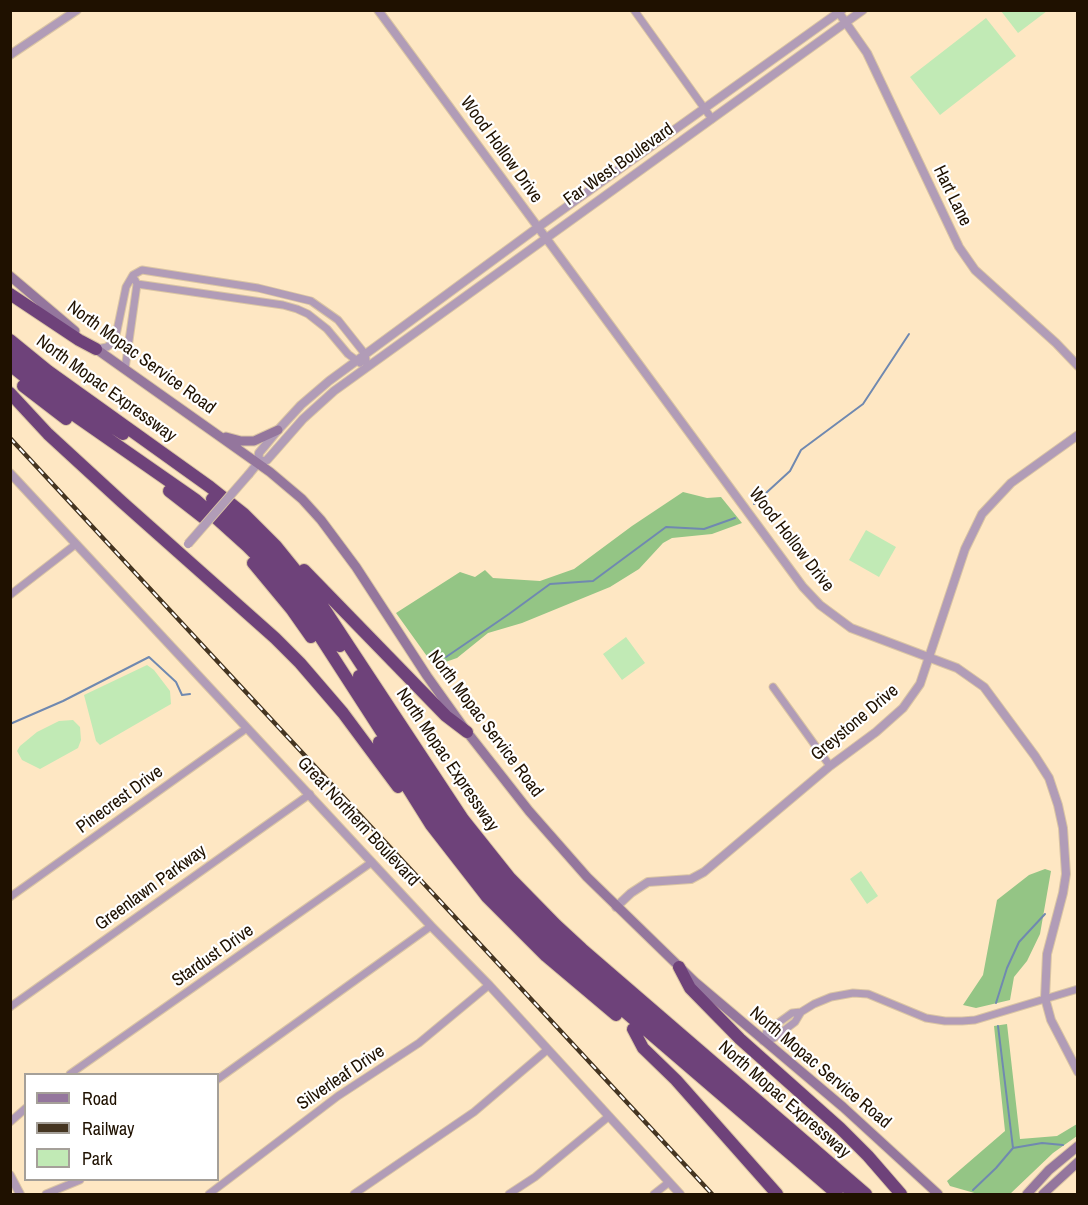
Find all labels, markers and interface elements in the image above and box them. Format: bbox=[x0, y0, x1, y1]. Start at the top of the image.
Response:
street label: Wood Hollow Drive bbox=[455, 93, 547, 207]
street label: Far West Boulevard bbox=[560, 119, 678, 211]
street label: Hart Lane bbox=[928, 162, 976, 230]
street label: North Mopac Service Road bbox=[63, 297, 219, 419]
street label: North Mopac Expressway bbox=[32, 331, 180, 447]
street label: Wood Hollow Drive bbox=[744, 484, 838, 596]
street label: North Mopac Service Road bbox=[423, 646, 547, 802]
street label: Greystone Drive bbox=[807, 680, 903, 766]
street label: North Mopac Expressway bbox=[391, 684, 503, 836]
street label: Great Northern Boulevard bbox=[292, 753, 424, 891]
street label: Pinecrest Drive bbox=[73, 761, 167, 839]
street label: Greenlawn Parkway bbox=[91, 840, 211, 936]
street label: Stardust Drive bbox=[168, 920, 258, 992]
street label: North Mopac Service Road bbox=[745, 1003, 895, 1133]
street label: North Mopac Expressway bbox=[713, 1037, 855, 1163]
street label: Silverleaf Drive bbox=[293, 1041, 389, 1115]
legend bbox=[24, 1073, 219, 1181]
text: Road bbox=[82, 1086, 117, 1111]
text: Railway bbox=[82, 1116, 135, 1141]
text: Park bbox=[82, 1146, 112, 1171]

